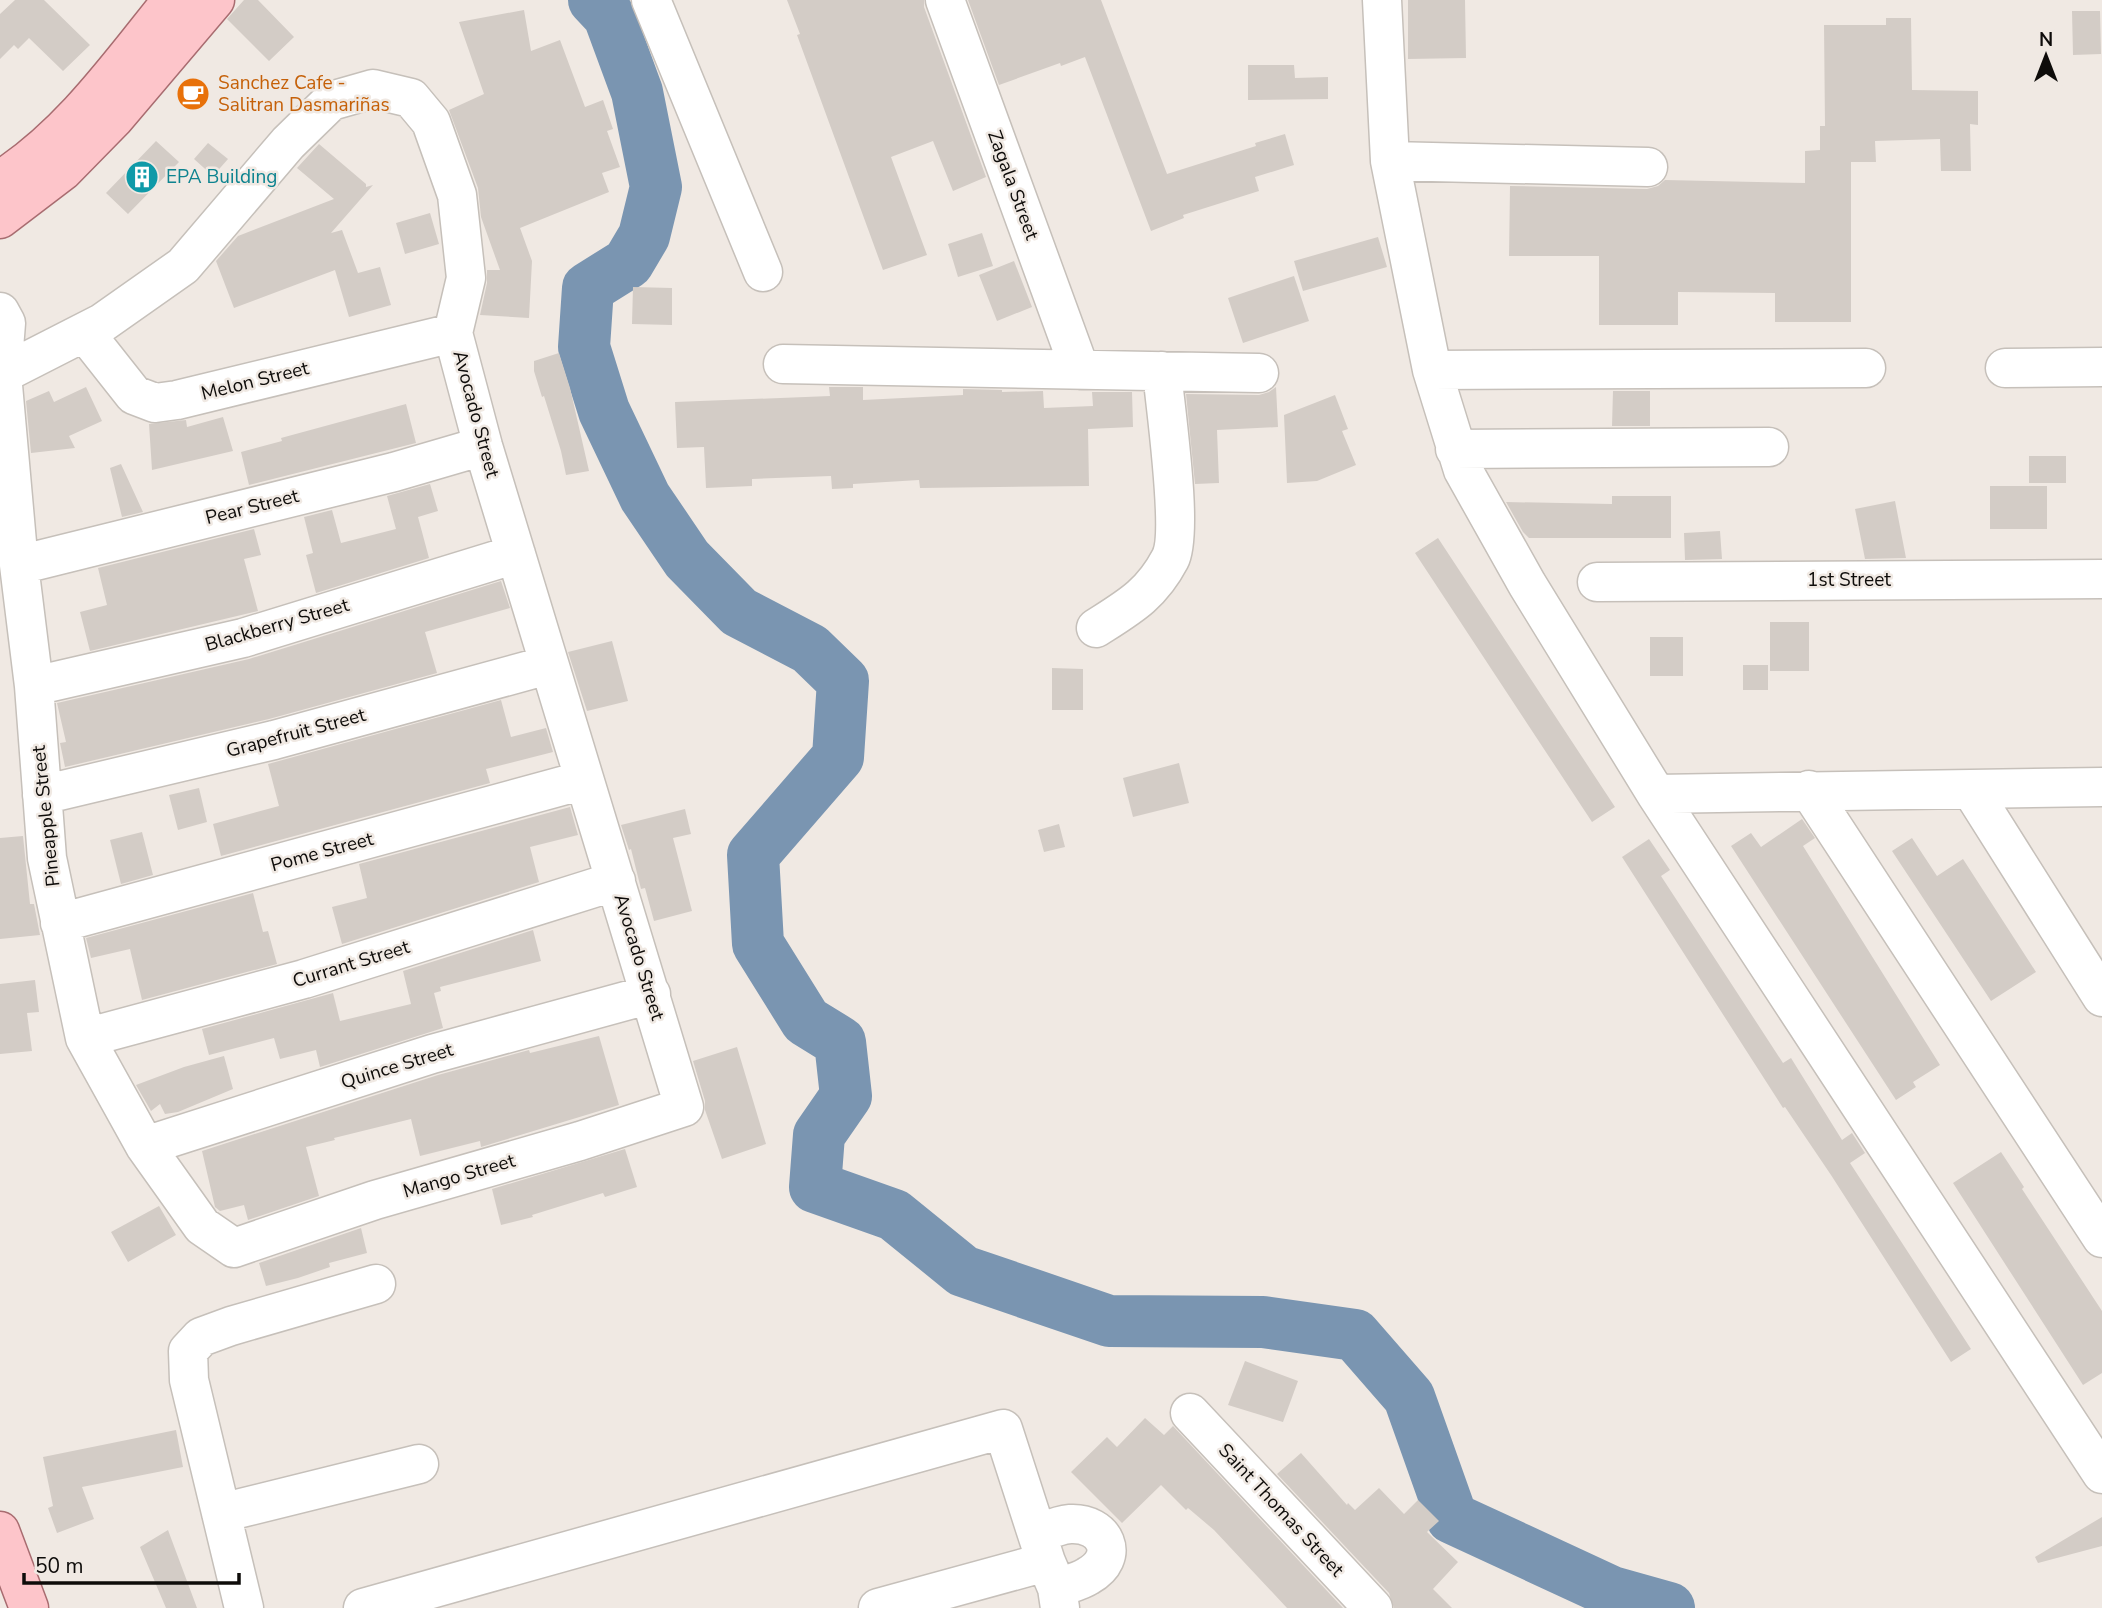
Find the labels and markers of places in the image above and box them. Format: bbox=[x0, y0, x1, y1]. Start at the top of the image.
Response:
place label: Sanchez Cafe - Salitran Dasmariñas bbox=[218, 70, 390, 118]
cafe icon: Sanchez Cafe - Salitran Dasmariñas bbox=[174, 75, 212, 113]
building icon: EPA Building bbox=[123, 158, 161, 196]
place label: EPA Building bbox=[166, 164, 277, 190]

